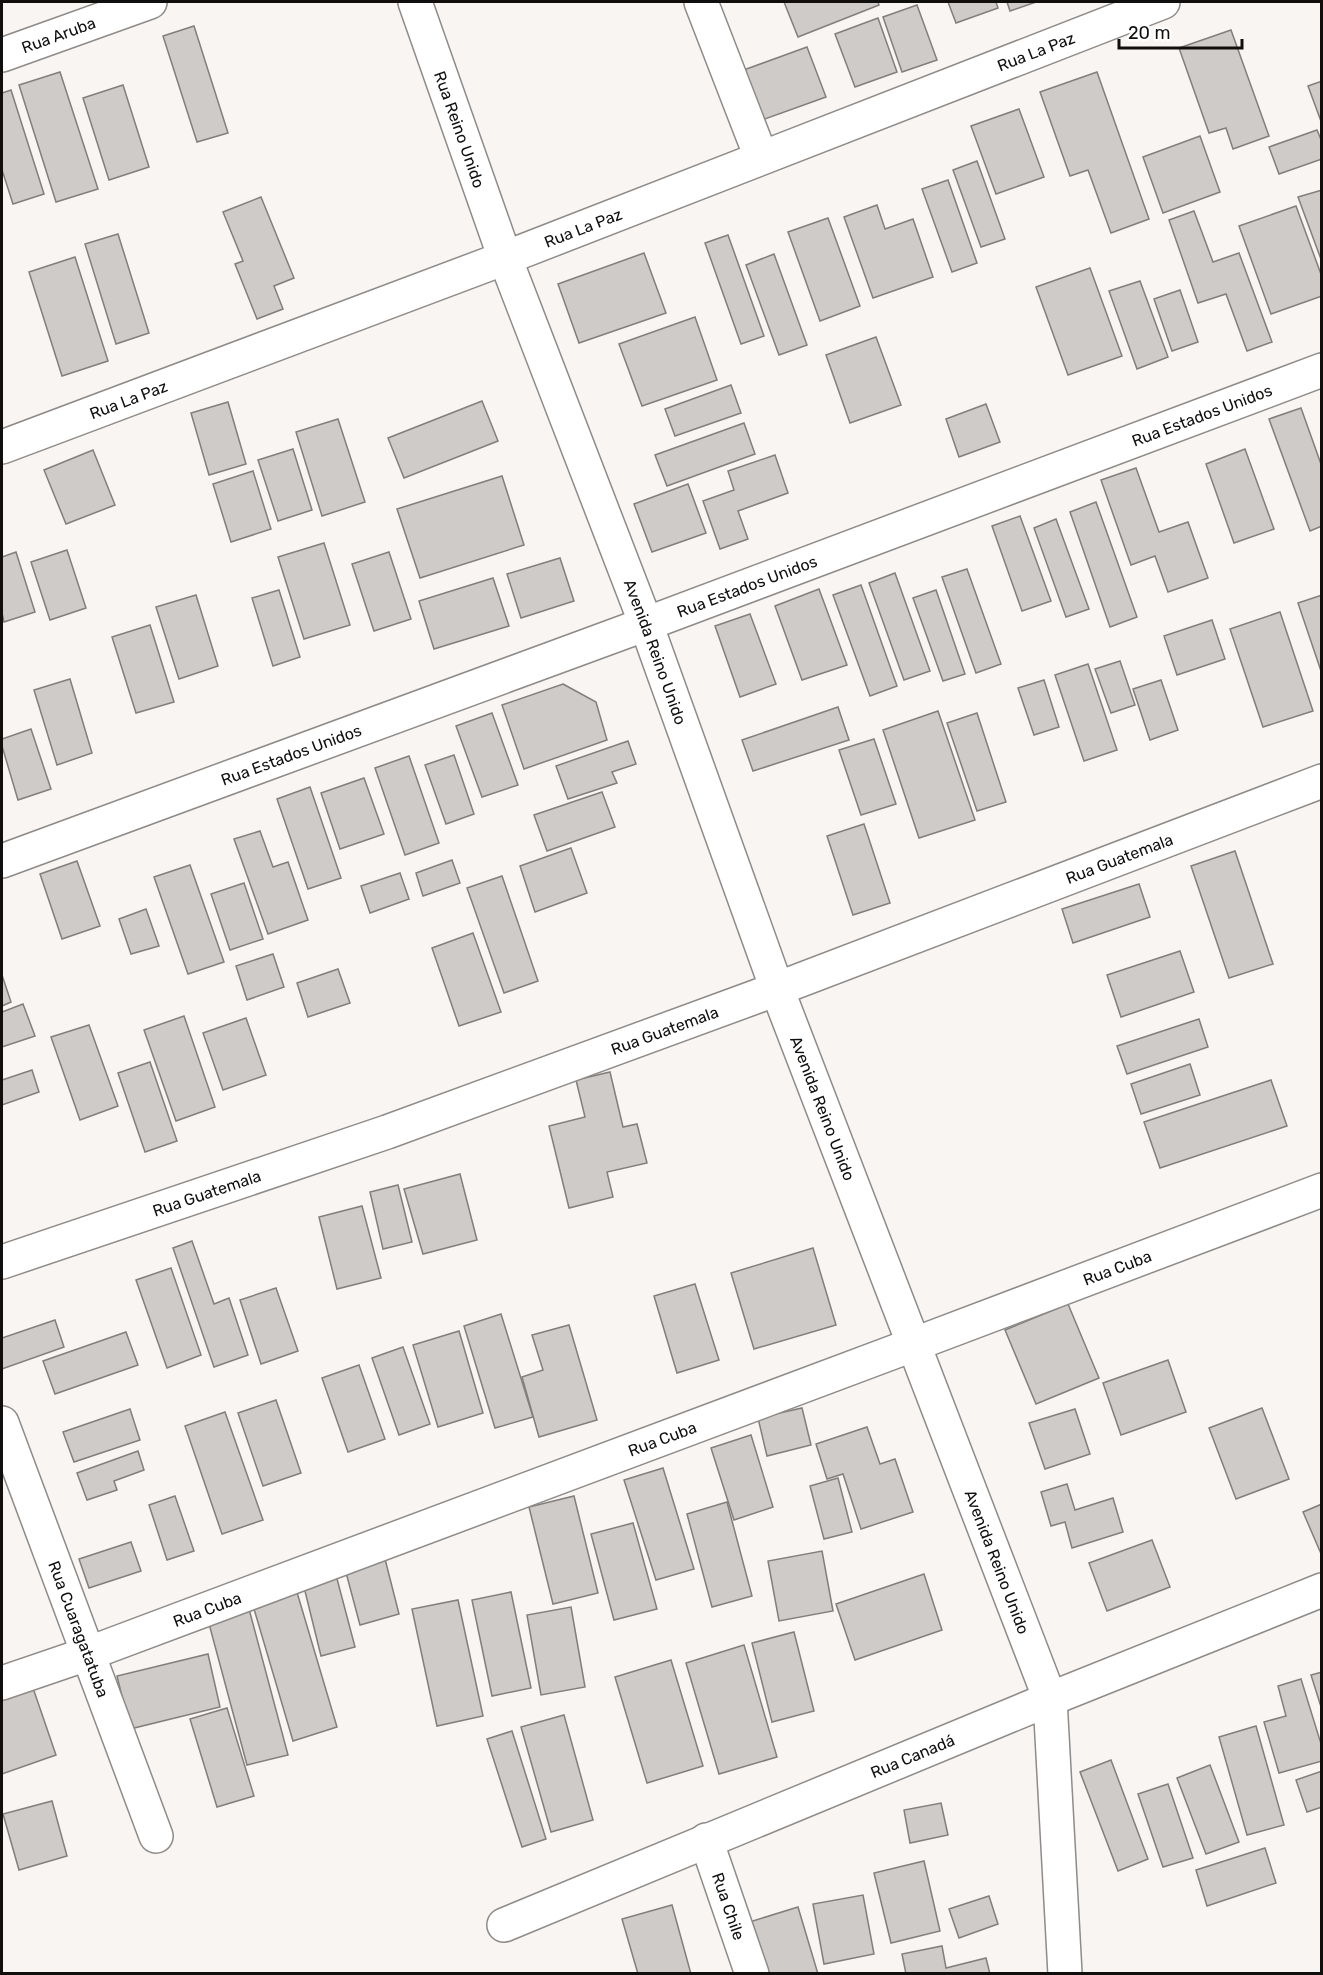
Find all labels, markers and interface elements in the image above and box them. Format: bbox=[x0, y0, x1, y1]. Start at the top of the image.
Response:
scale bar bbox=[1119, 12, 1242, 50]
street label: Rua Aruba bbox=[19, 13, 98, 57]
text: 20 m bbox=[1128, 22, 1170, 44]
street label: Rua La Paz bbox=[994, 28, 1077, 75]
street label: Rua Reino Unido bbox=[431, 68, 489, 190]
street label: Rua La Paz bbox=[541, 204, 625, 251]
street label: Rua La Paz bbox=[87, 376, 170, 423]
street label: Rua Estados Unidos bbox=[1129, 380, 1275, 450]
street label: Rua Estados Unidos bbox=[674, 551, 820, 621]
street label: Avenida Reino Unido bbox=[620, 577, 691, 727]
street label: Rua Estados Unidos bbox=[218, 720, 364, 789]
street label: Rua Guatemala bbox=[1063, 829, 1175, 887]
street label: Rua Guatemala bbox=[608, 1002, 721, 1059]
street label: Avenida Reino Unido bbox=[786, 1033, 859, 1183]
street label: Rua Guatemala bbox=[150, 1166, 263, 1220]
street label: Rua Cuba bbox=[1080, 1246, 1154, 1289]
street label: Rua Cuba bbox=[625, 1417, 699, 1460]
street label: Avenida Reino Unido bbox=[961, 1487, 1034, 1637]
street label: Rua Cuaragatatuba bbox=[45, 1558, 113, 1700]
street label: Rua Cuba bbox=[170, 1588, 244, 1630]
street label: Rua Canadá bbox=[868, 1730, 957, 1782]
street label: Rua Chile bbox=[708, 1870, 749, 1942]

